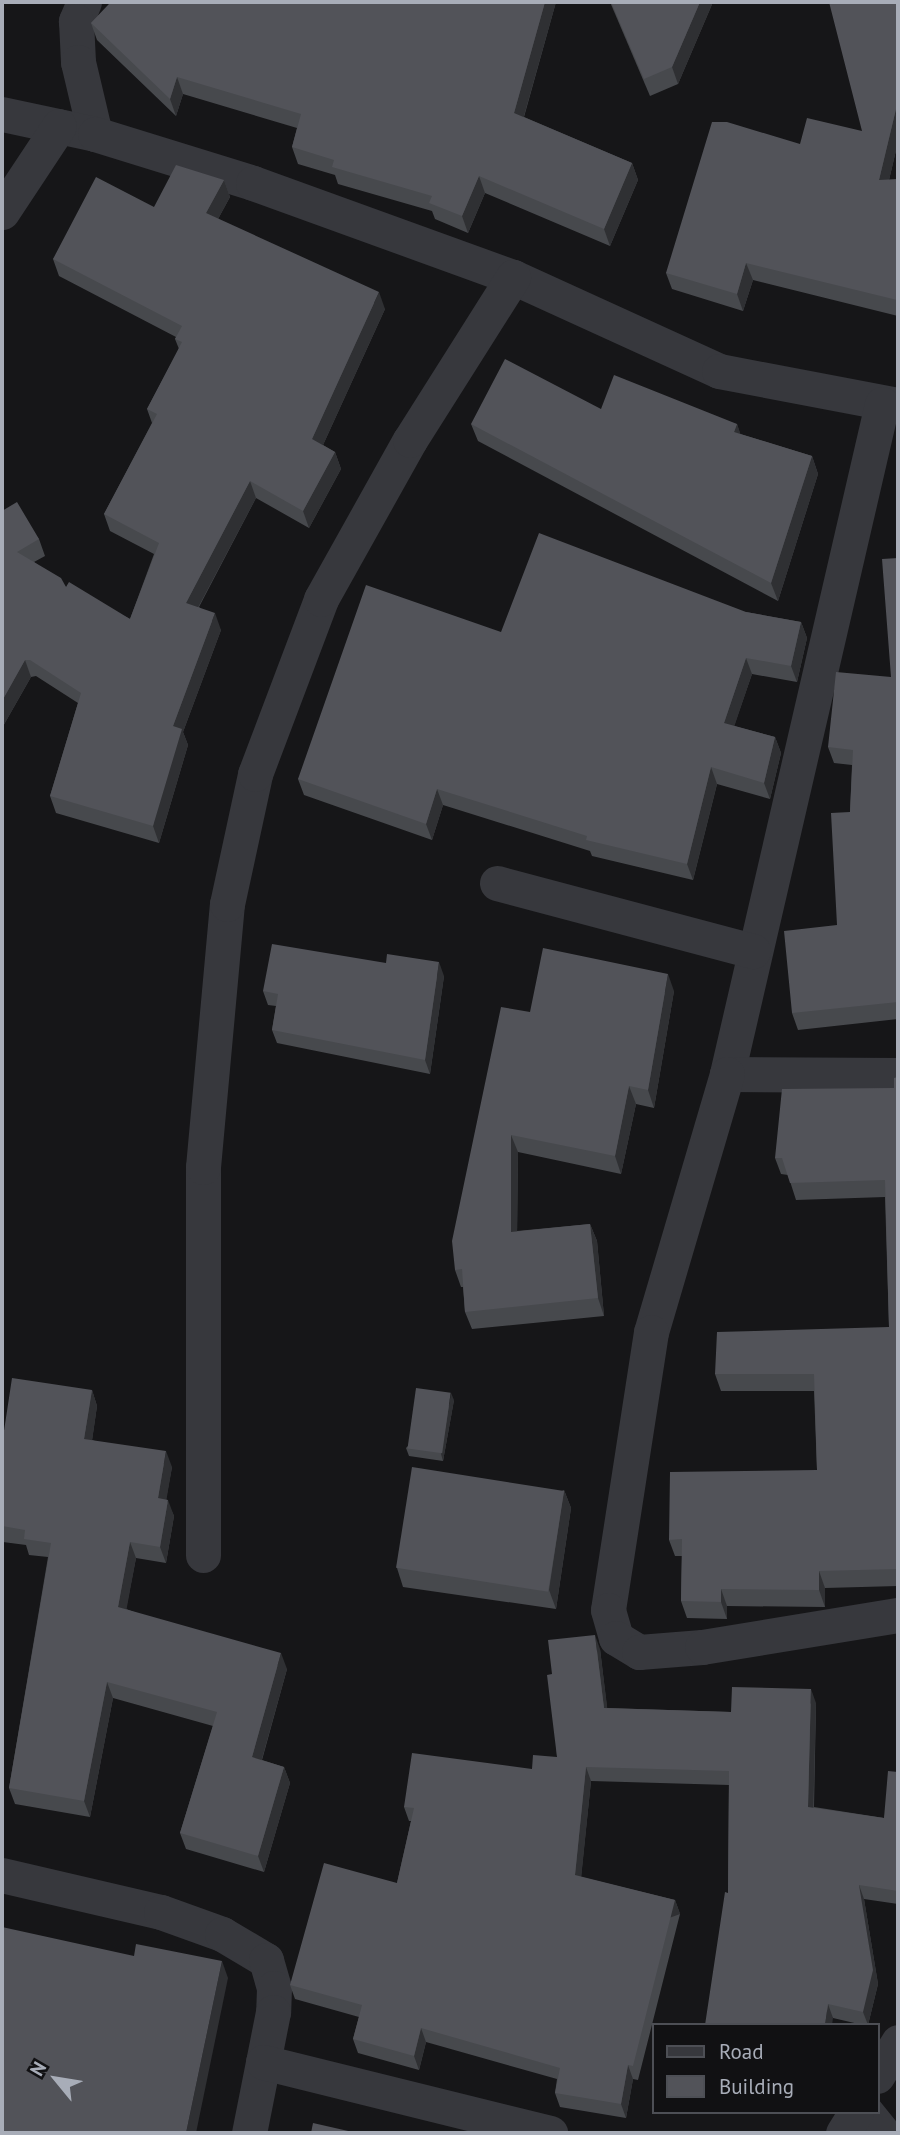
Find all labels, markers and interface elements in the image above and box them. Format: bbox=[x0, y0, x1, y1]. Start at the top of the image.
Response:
legend bbox=[652, 2023, 879, 2114]
text: Road bbox=[719, 2038, 763, 2065]
north arrow bbox=[21, 2044, 91, 2114]
text: N bbox=[24, 2057, 51, 2080]
text: Building bbox=[719, 2073, 794, 2100]

